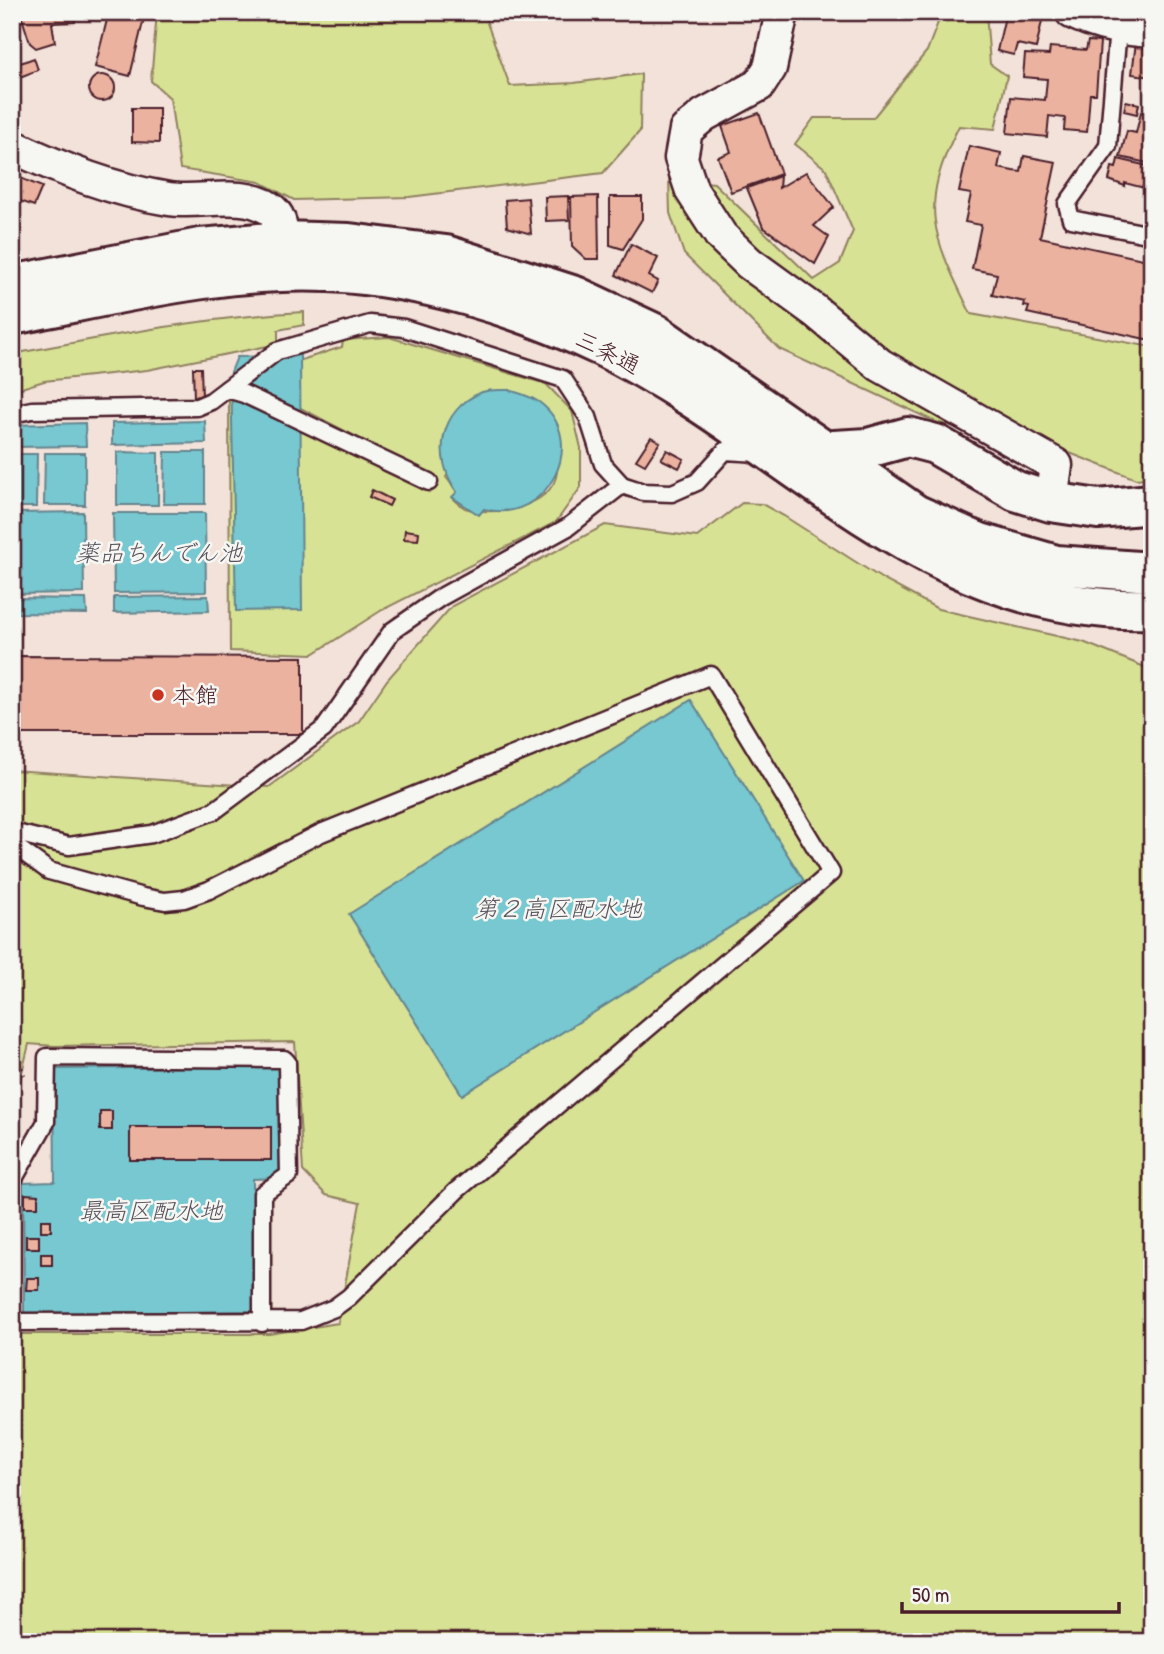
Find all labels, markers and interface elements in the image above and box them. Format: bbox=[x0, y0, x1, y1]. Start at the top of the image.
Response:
street label: 三条通 bbox=[570, 322, 646, 381]
water label: 薬品ちんでん池 bbox=[76, 536, 243, 568]
place label: 本館 bbox=[172, 679, 218, 710]
marker: 本館 bbox=[150, 687, 166, 703]
water label: 第２高区配水地 bbox=[474, 892, 643, 924]
water label: 最高区配水地 bbox=[79, 1194, 224, 1226]
scale bar bbox=[902, 1570, 1118, 1614]
text: 50 m bbox=[912, 1580, 949, 1609]

